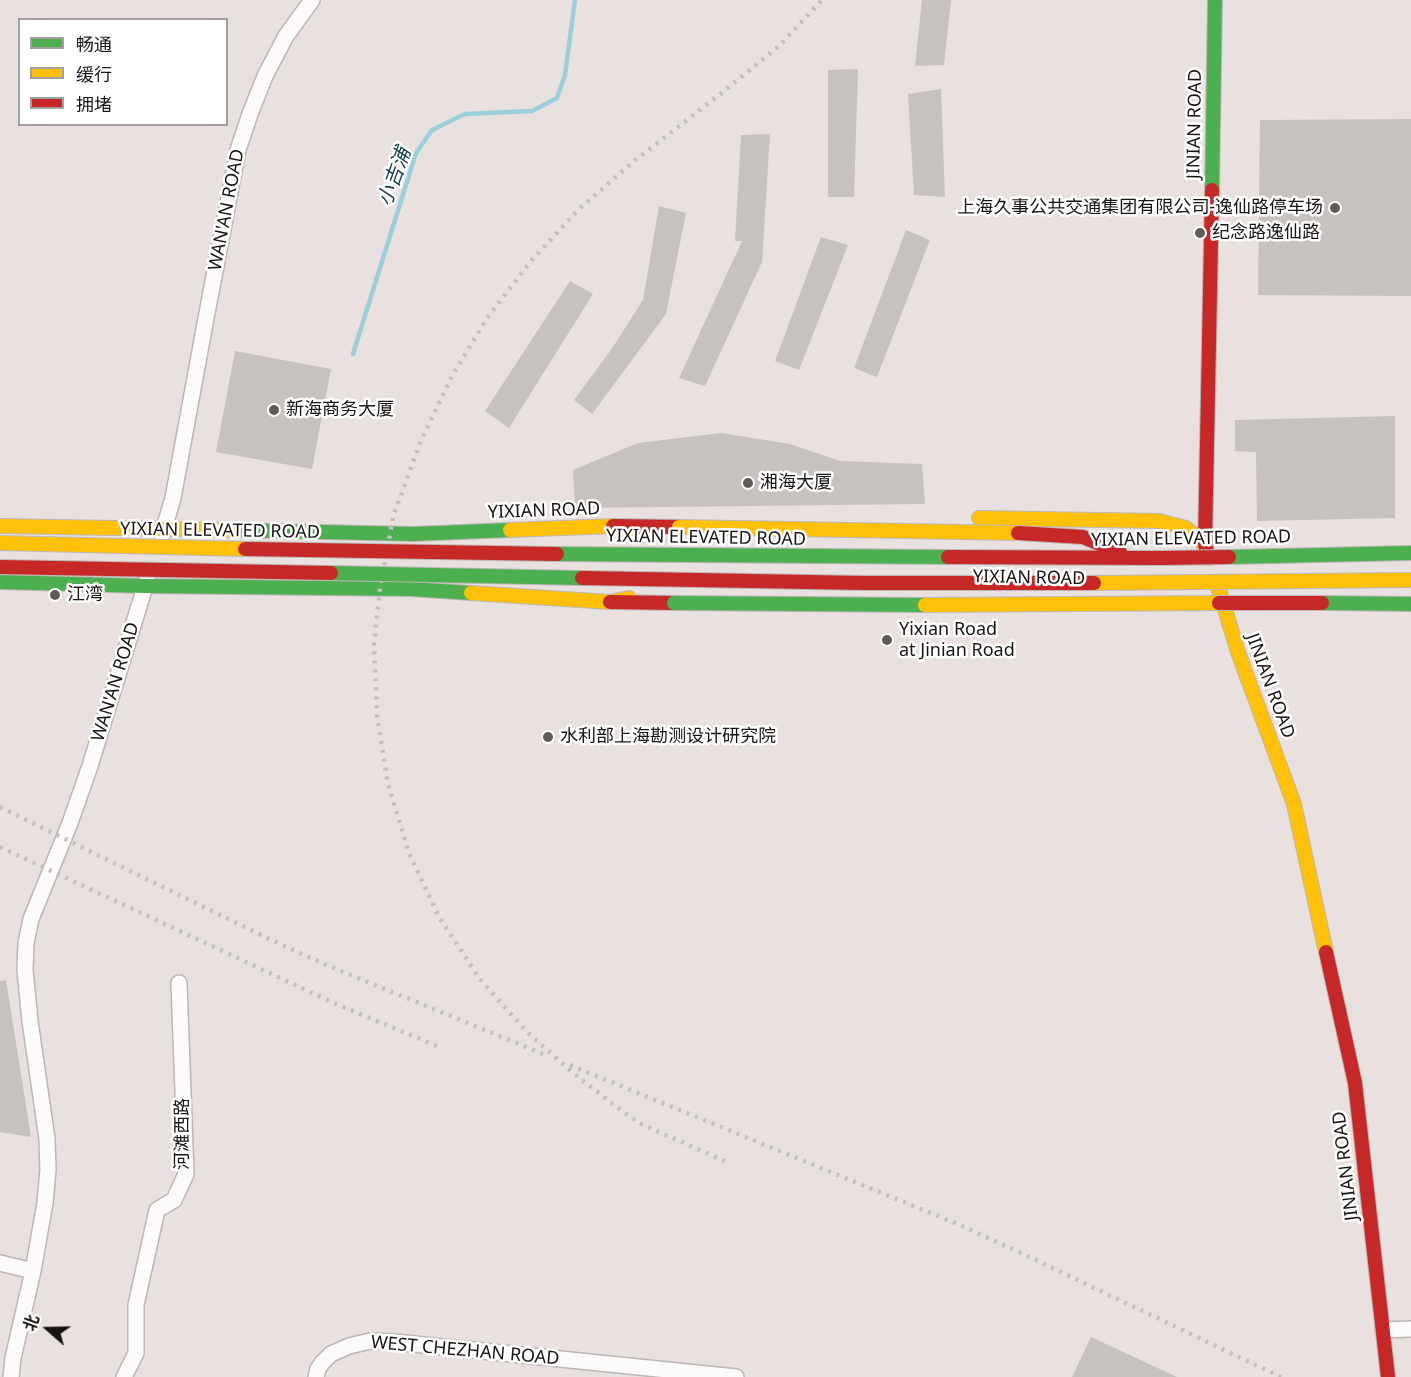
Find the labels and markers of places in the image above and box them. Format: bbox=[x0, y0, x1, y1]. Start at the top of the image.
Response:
place label: 上海久事公共交通集团有限公司-逸仙路停车场 bbox=[957, 197, 1323, 219]
marker: 上海久事公共交通集团有限公司-逸仙路停车场 bbox=[1328, 201, 1342, 215]
place label: 纪念路逸仙路 bbox=[1212, 222, 1320, 244]
marker: 纪念路逸仙路 bbox=[1193, 226, 1207, 240]
place label: 新海商务大厦 bbox=[286, 399, 394, 421]
marker: 新海商务大厦 bbox=[267, 403, 281, 417]
place label: 湘海大厦 bbox=[760, 472, 832, 494]
marker: 湘海大厦 bbox=[741, 476, 755, 490]
place label: 江湾 bbox=[67, 584, 103, 606]
marker: 江湾 bbox=[48, 588, 62, 602]
place label: Yixian Road at Jinian Road bbox=[899, 619, 1015, 662]
marker: Yixian Road at Jinian Road bbox=[880, 633, 894, 647]
place label: 水利部上海勘测设计研究院 bbox=[560, 726, 776, 748]
marker: 水利部上海勘测设计研究院 bbox=[541, 730, 555, 744]

